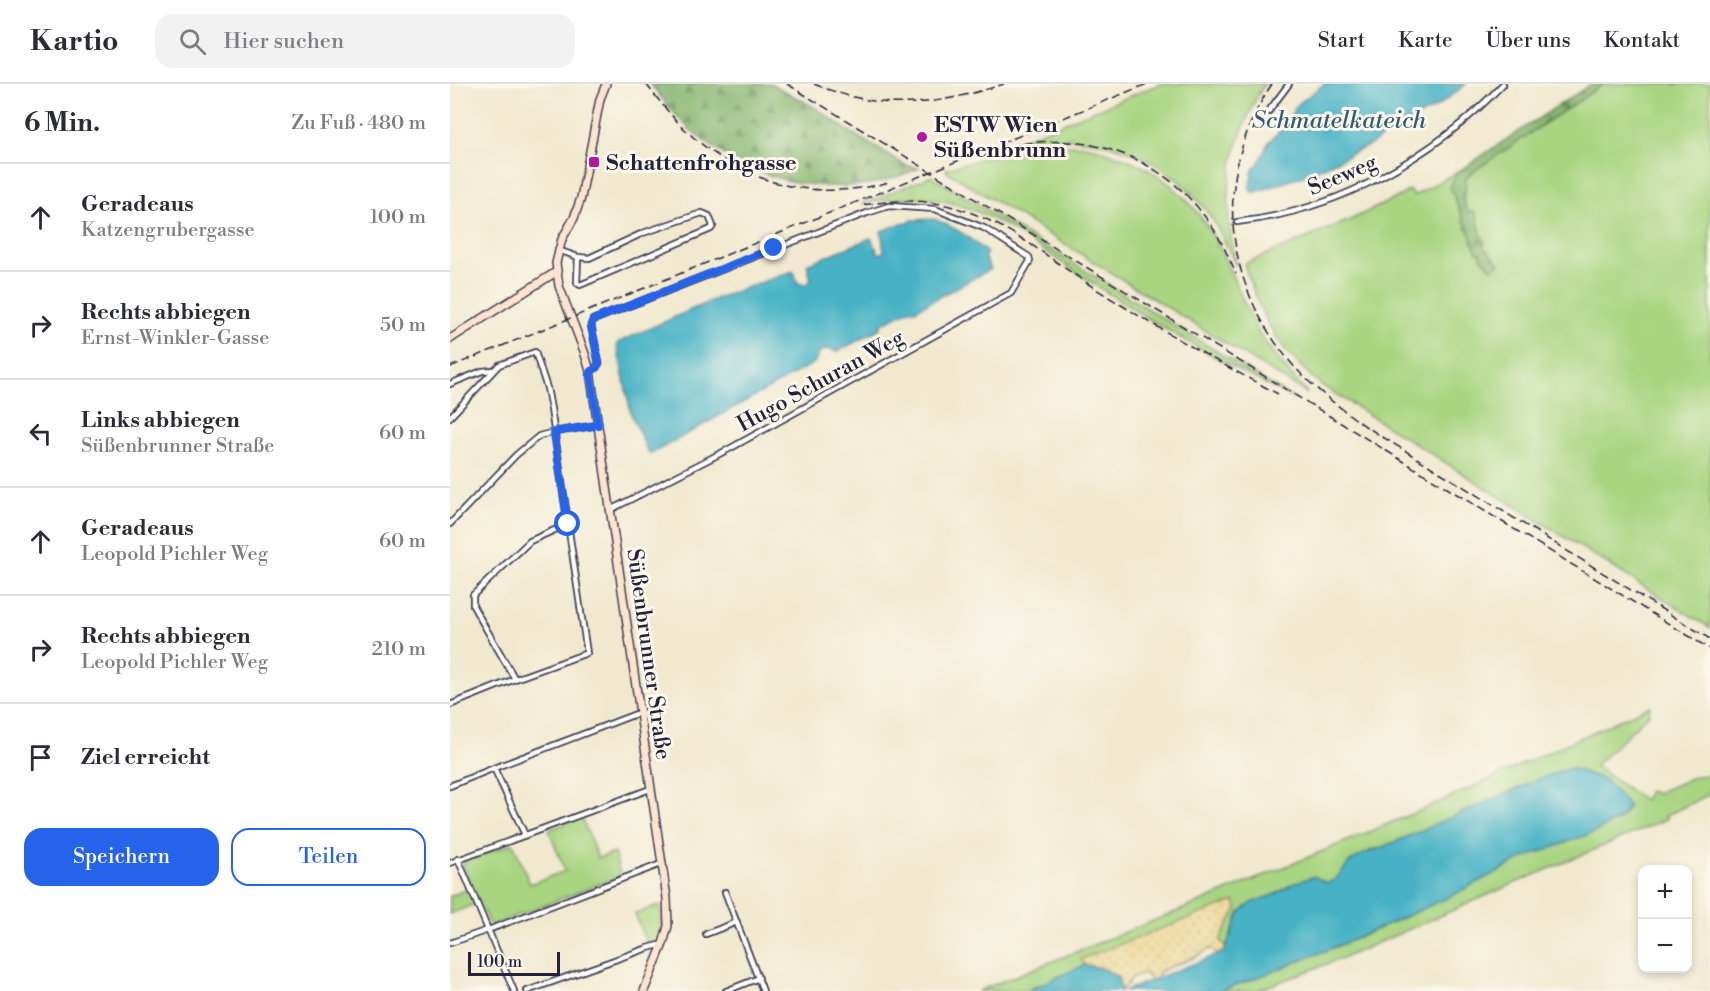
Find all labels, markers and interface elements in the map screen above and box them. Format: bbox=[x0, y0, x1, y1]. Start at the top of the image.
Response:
search box bbox=[155, 14, 575, 68]
text: Kartio bbox=[30, 24, 119, 59]
icon: search bbox=[176, 25, 209, 58]
text: Hier suchen bbox=[224, 28, 344, 55]
text: Start bbox=[1318, 28, 1365, 54]
text: Karte bbox=[1398, 28, 1453, 54]
text: Über uns bbox=[1486, 28, 1571, 54]
text: Kontakt bbox=[1604, 28, 1680, 54]
water label: Schmatelkateich bbox=[1252, 106, 1427, 136]
text: 6 Min. bbox=[24, 107, 100, 139]
text: Zu Fuß · 480 m bbox=[291, 111, 426, 136]
place label: ESTW Wien Süßenbrunn bbox=[934, 112, 1067, 164]
marker: ESTW Wien Süßenbrunn bbox=[915, 130, 929, 144]
street label: Seeweg bbox=[1304, 149, 1382, 202]
place label: Schattenfrohgasse bbox=[606, 150, 797, 177]
marker: Schattenfrohgasse bbox=[587, 155, 601, 169]
text: Geradeaus bbox=[81, 191, 194, 218]
icon: ahead bbox=[24, 201, 57, 234]
text: 100 m bbox=[370, 205, 426, 230]
text: Katzengrubergasse bbox=[81, 218, 255, 243]
route end bbox=[760, 234, 786, 260]
text: Rechts abbiegen bbox=[81, 299, 251, 326]
icon: right bbox=[24, 309, 57, 342]
text: 50 m bbox=[380, 313, 426, 338]
street label: Hugo Schuran Weg bbox=[732, 324, 910, 438]
text: Ernst-Winkler-Gasse bbox=[81, 326, 269, 351]
text: Links abbiegen bbox=[81, 407, 240, 434]
icon: left bbox=[24, 417, 57, 450]
text: 60 m bbox=[379, 421, 426, 446]
text: Süßenbrunner Straße bbox=[81, 434, 274, 459]
route start bbox=[554, 510, 580, 536]
text: Geradeaus bbox=[81, 515, 194, 542]
icon: ahead bbox=[24, 525, 57, 558]
text: 60 m bbox=[379, 529, 426, 554]
text: Leopold Pichler Weg bbox=[81, 542, 268, 567]
street label: Süßenbrunner Straße bbox=[620, 547, 677, 761]
text: Rechts abbiegen bbox=[81, 623, 251, 650]
icon: right bbox=[24, 633, 57, 666]
text: 210 m bbox=[371, 637, 426, 662]
text: Leopold Pichler Weg bbox=[81, 650, 268, 675]
icon: arrive bbox=[24, 741, 57, 774]
text: Ziel erreicht bbox=[81, 744, 210, 771]
button: Speichern bbox=[24, 828, 219, 886]
button: Teilen bbox=[231, 828, 426, 886]
map controls bbox=[1638, 865, 1692, 973]
button: + bbox=[1638, 865, 1692, 919]
button: − bbox=[1638, 919, 1692, 973]
scale bar bbox=[468, 949, 560, 976]
text: 100 m bbox=[477, 952, 522, 972]

